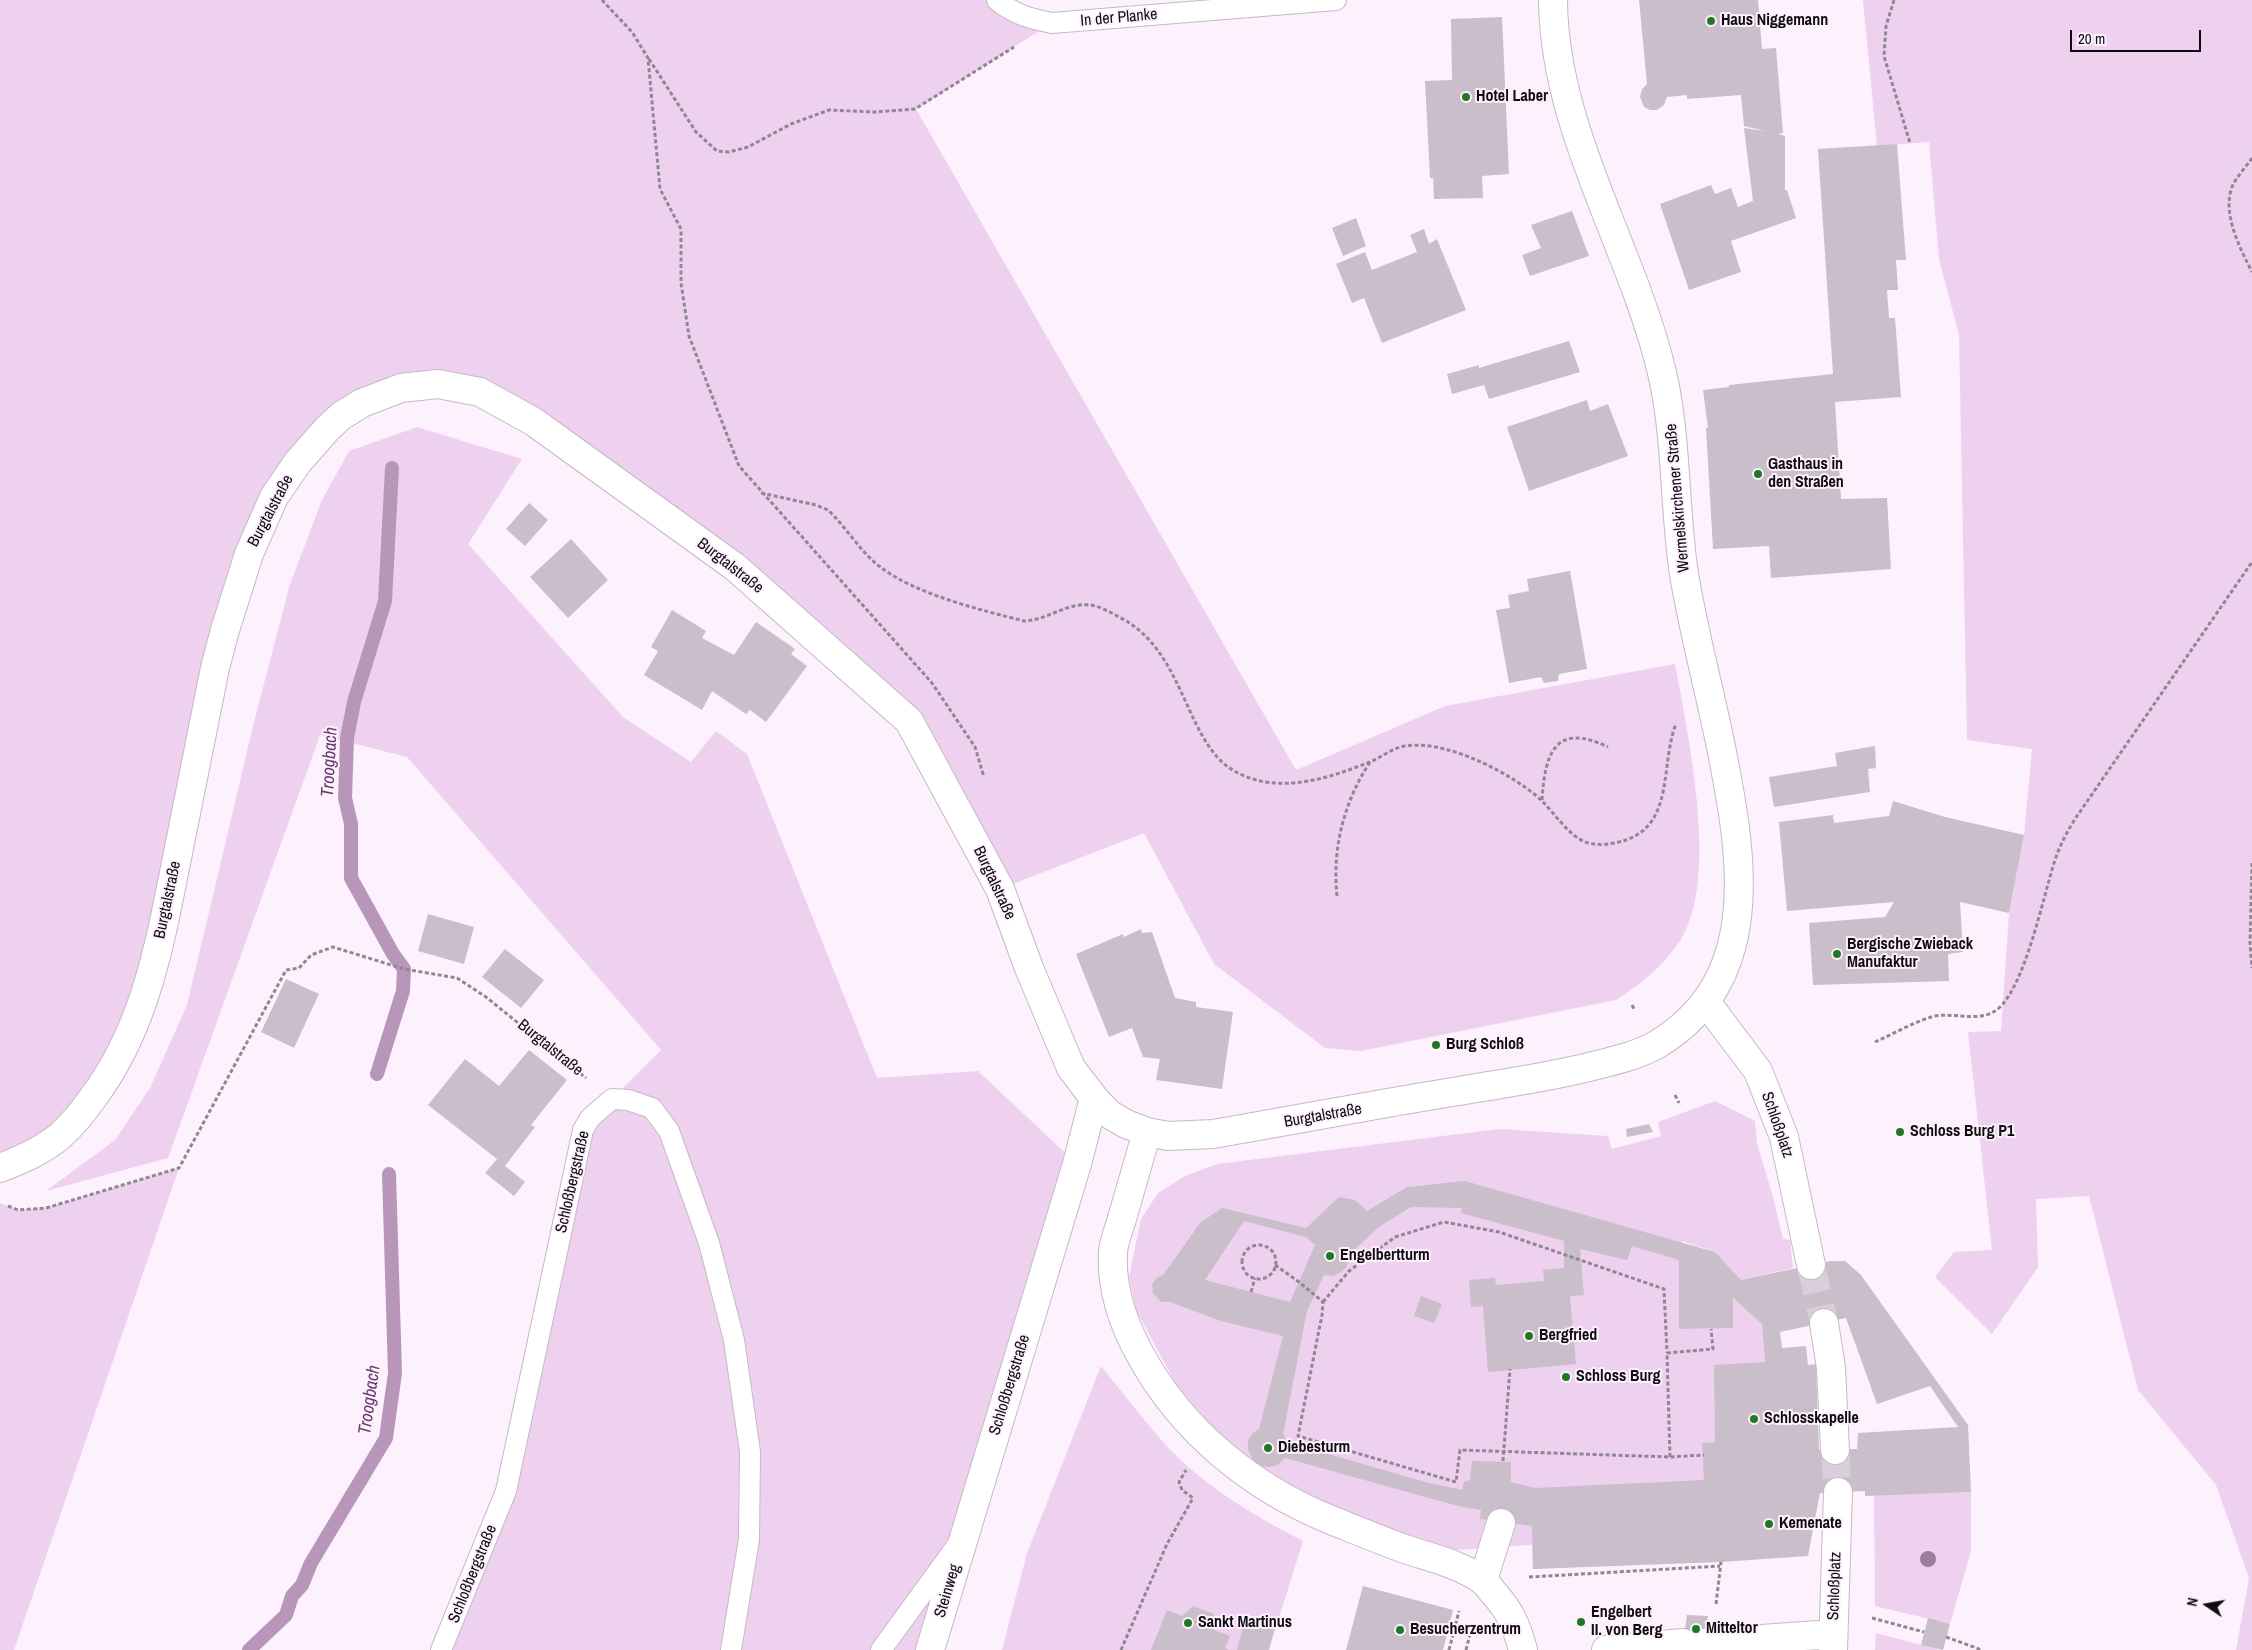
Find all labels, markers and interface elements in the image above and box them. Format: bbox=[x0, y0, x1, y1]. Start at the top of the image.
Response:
street label: In der Planke bbox=[1080, 5, 1158, 31]
place label: Haus Niggemann bbox=[1721, 11, 1828, 31]
marker: Haus Niggemann bbox=[1705, 15, 1717, 27]
scale bar bbox=[2072, 20, 2203, 52]
text: 20 m bbox=[2078, 28, 2105, 49]
place label: Hotel Laber bbox=[1476, 87, 1548, 107]
marker: Hotel Laber bbox=[1460, 91, 1472, 103]
street label: Wermelskirchener Straße bbox=[1662, 423, 1694, 573]
place label: Gasthaus in den Straßen bbox=[1768, 455, 1844, 493]
marker: Gasthaus in den Straßen bbox=[1752, 468, 1764, 480]
street label: Burgtalstraße bbox=[244, 472, 298, 550]
street label: Burgtalstraße bbox=[693, 534, 767, 598]
water label: Troogbach bbox=[317, 727, 343, 797]
street label: Burgtalstraße bbox=[969, 843, 1019, 923]
street label: Burgtalstraße bbox=[150, 859, 186, 941]
place label: Bergische Zwieback Manufaktur bbox=[1847, 935, 1973, 973]
marker: Bergische Zwieback Manufaktur bbox=[1831, 948, 1843, 960]
street label: Burgtalstraße bbox=[513, 1016, 587, 1080]
place label: Burg Schloß bbox=[1446, 1035, 1524, 1055]
marker: Burg Schloß bbox=[1430, 1039, 1442, 1051]
street label: Schloßplatz bbox=[1757, 1089, 1797, 1161]
street label: Burgtalstraße bbox=[1283, 1100, 1363, 1132]
place label: Schloss Burg P1 bbox=[1910, 1122, 2014, 1142]
marker: Schloss Burg P1 bbox=[1894, 1126, 1906, 1138]
street label: Schloßbergstraße bbox=[552, 1129, 594, 1235]
place label: Engelbertturm bbox=[1340, 1246, 1430, 1266]
marker: Engelbertturm bbox=[1324, 1250, 1336, 1262]
place label: Bergfried bbox=[1539, 1326, 1597, 1346]
marker: Bergfried bbox=[1523, 1330, 1535, 1342]
street label: Schloßbergstraße bbox=[986, 1332, 1034, 1438]
water label: Troogbach bbox=[354, 1364, 386, 1436]
place label: Schloss Burg bbox=[1576, 1367, 1661, 1387]
marker: Schloss Burg bbox=[1560, 1371, 1572, 1383]
place label: Schlosskapelle bbox=[1764, 1409, 1859, 1429]
marker: Schlosskapelle bbox=[1748, 1413, 1760, 1425]
place label: Diebesturm bbox=[1278, 1438, 1350, 1458]
marker: Diebesturm bbox=[1262, 1442, 1274, 1454]
place label: Kemenate bbox=[1779, 1514, 1842, 1534]
marker: Kemenate bbox=[1763, 1518, 1775, 1530]
street label: Schloßbergstraße bbox=[445, 1522, 501, 1626]
street label: Schloßplatz bbox=[1824, 1551, 1846, 1621]
street label: Steinweg bbox=[931, 1562, 965, 1620]
north arrow bbox=[2182, 1580, 2232, 1630]
text: N bbox=[2183, 1596, 2202, 1608]
place label: Engelbert II. von Berg bbox=[1591, 1603, 1662, 1641]
place label: Sankt Martinus bbox=[1198, 1613, 1292, 1633]
marker: Engelbert II. von Berg bbox=[1575, 1616, 1587, 1628]
marker: Sankt Martinus bbox=[1182, 1617, 1194, 1629]
place label: Mitteltor bbox=[1706, 1619, 1758, 1639]
place label: Besucherzentrum bbox=[1410, 1620, 1521, 1640]
marker: Mitteltor bbox=[1690, 1623, 1702, 1635]
marker: Besucherzentrum bbox=[1394, 1624, 1406, 1636]

